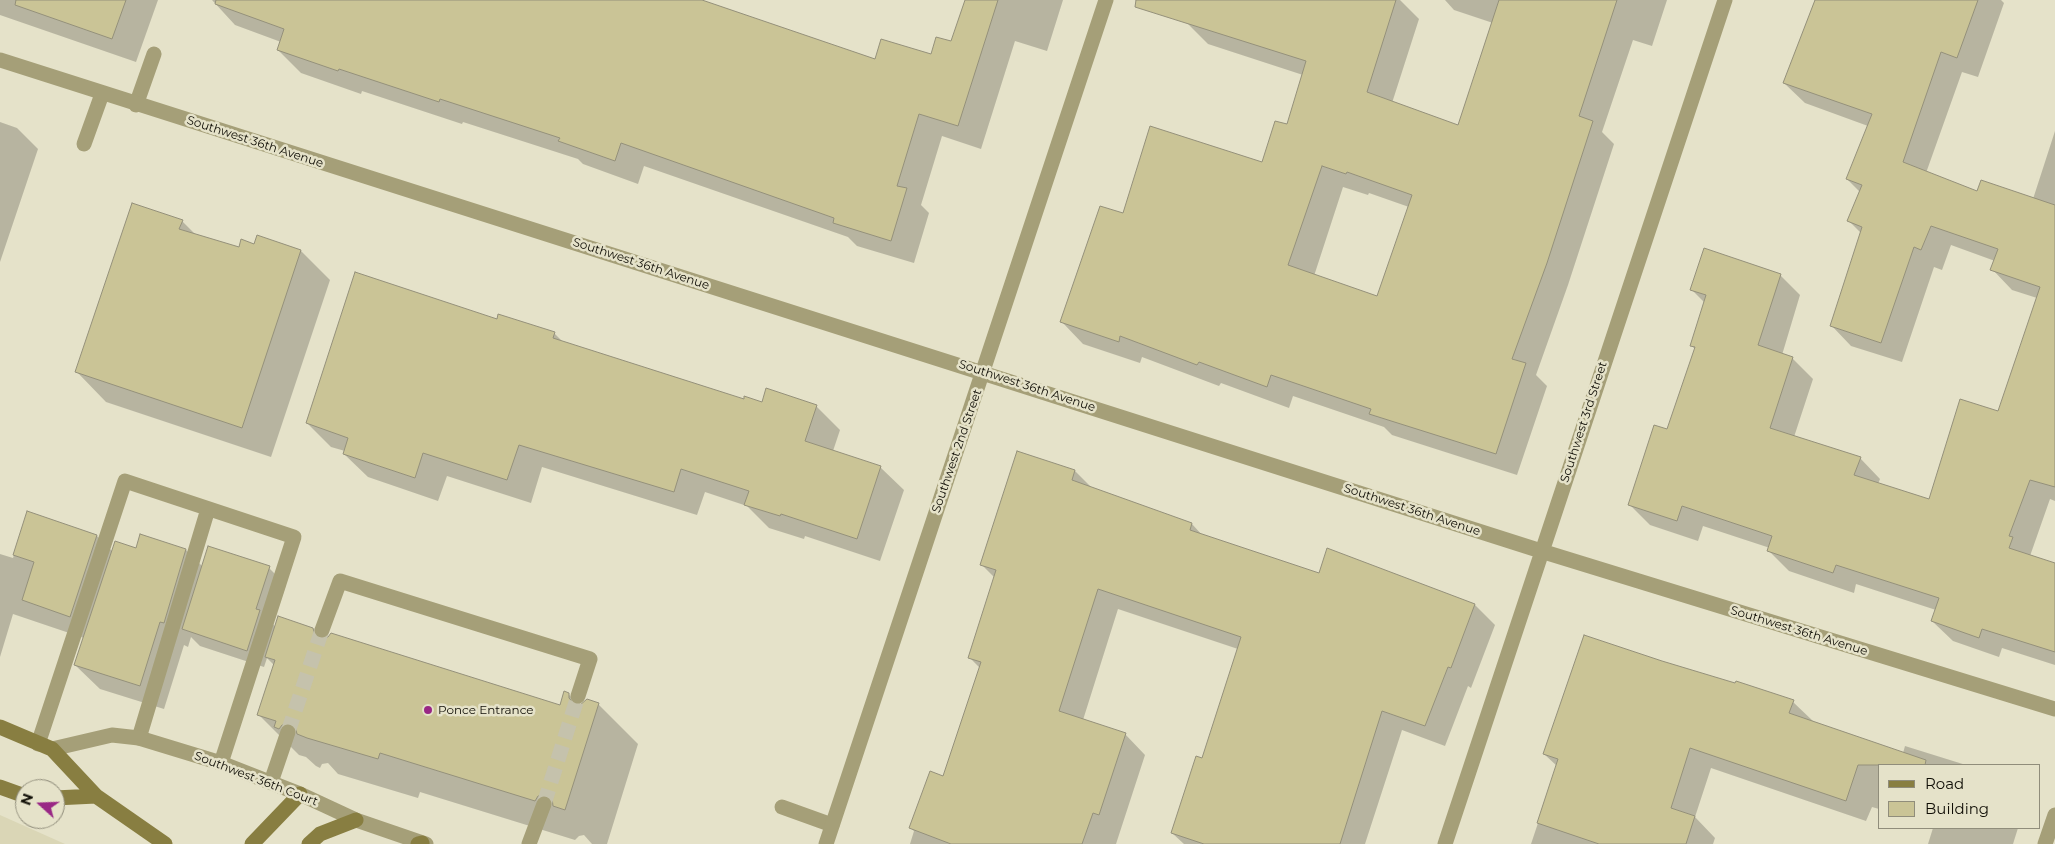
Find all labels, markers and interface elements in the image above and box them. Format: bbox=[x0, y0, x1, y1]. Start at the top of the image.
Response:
street label: Southwest 36th Avenue bbox=[185, 113, 325, 171]
street label: Southwest 36th Avenue bbox=[571, 235, 711, 293]
street label: Southwest 36th Avenue bbox=[957, 357, 1097, 415]
street label: Southwest 3rd Street bbox=[1558, 360, 1610, 484]
street label: Southwest 2nd Street bbox=[929, 387, 985, 515]
street label: Southwest 36th Avenue bbox=[1342, 481, 1482, 539]
street label: Southwest 36th Avenue bbox=[1729, 603, 1869, 659]
place label: Ponce Entrance bbox=[438, 703, 534, 717]
marker: Ponce Entrance bbox=[422, 704, 434, 716]
street label: Southwest 36th Court bbox=[192, 749, 320, 809]
legend bbox=[1878, 764, 2040, 829]
text: Road bbox=[1925, 774, 1964, 793]
north arrow bbox=[15, 779, 65, 829]
text: N bbox=[16, 791, 37, 808]
text: Building bbox=[1925, 799, 1989, 818]

